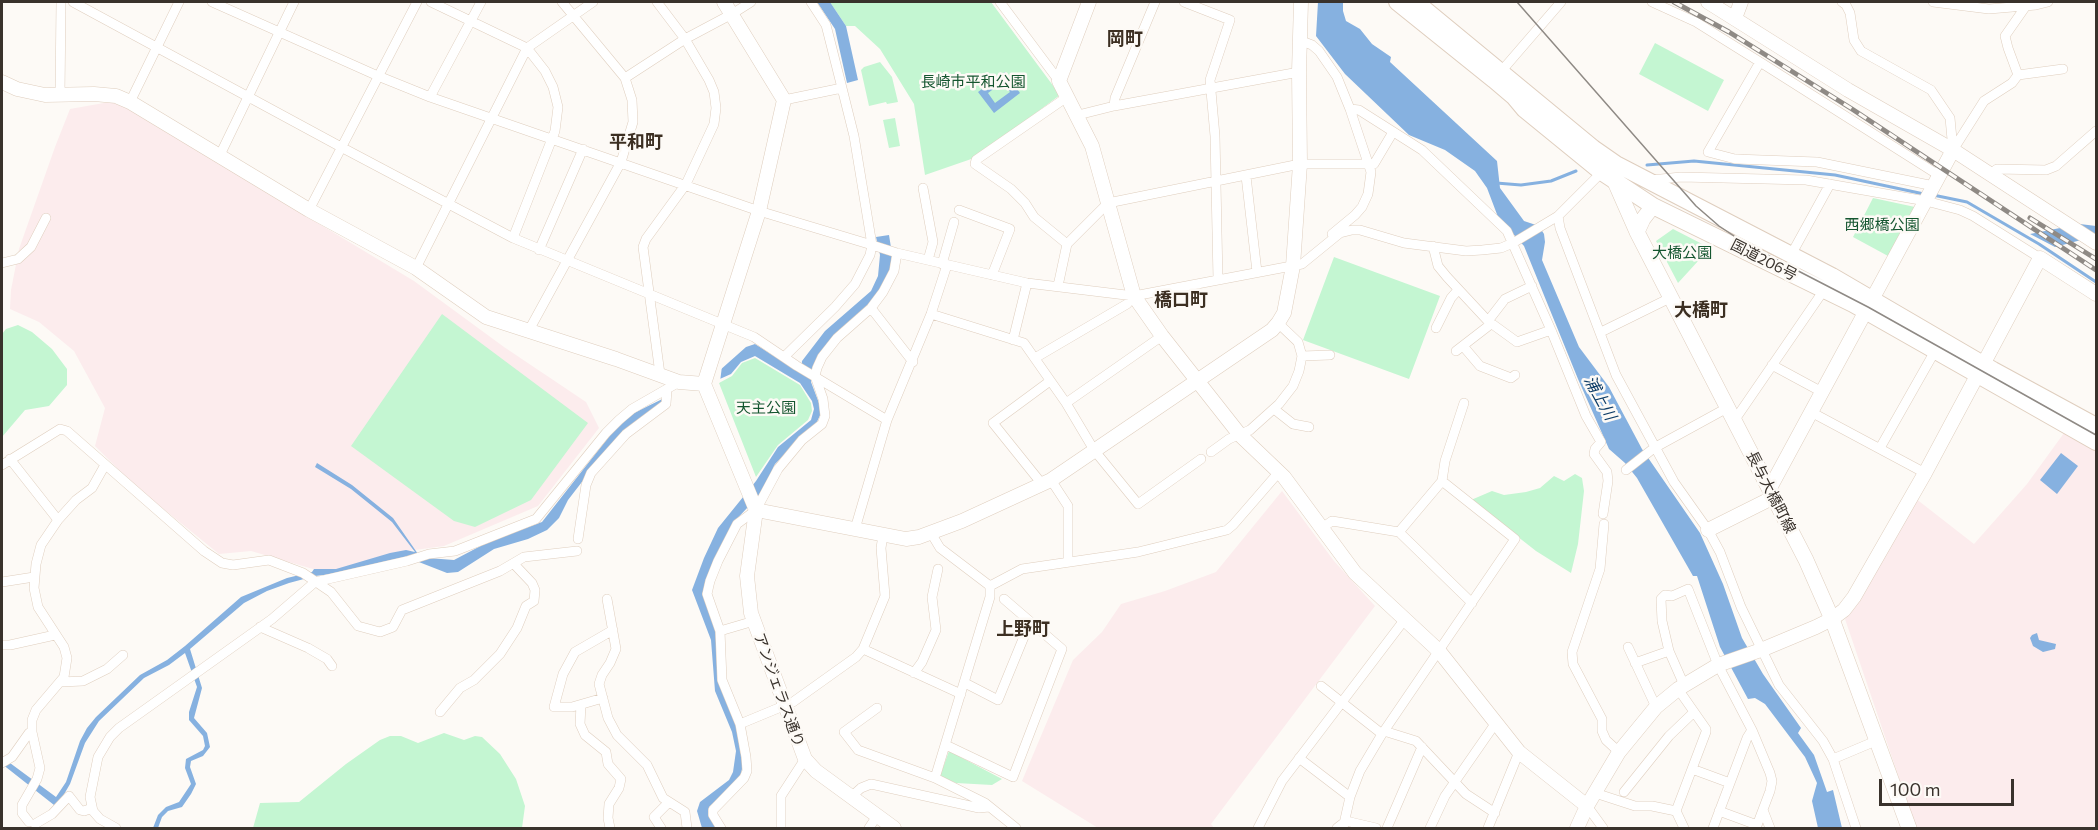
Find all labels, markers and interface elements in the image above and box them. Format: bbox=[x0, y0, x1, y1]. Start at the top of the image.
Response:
district label: 岡町 bbox=[1107, 28, 1143, 50]
park label: 長崎市平和公園 bbox=[921, 73, 1025, 91]
district label: 平和町 bbox=[609, 131, 663, 153]
park label: 西郷橋公園 bbox=[1845, 216, 1919, 234]
street label: 国道206号 bbox=[1728, 236, 1800, 284]
park label: 大橋公園 bbox=[1652, 244, 1712, 262]
district label: 橋口町 bbox=[1154, 289, 1208, 311]
district label: 大橋町 bbox=[1674, 299, 1728, 321]
water label: 浦上川 bbox=[1580, 372, 1620, 424]
park label: 天主公園 bbox=[736, 399, 796, 417]
street label: 長与大橋町線 bbox=[1743, 448, 1799, 536]
district label: 上野町 bbox=[996, 618, 1050, 640]
street label: アンジェラス通り bbox=[750, 631, 808, 749]
scale bar bbox=[1882, 767, 2017, 805]
text: 100 m bbox=[1890, 778, 1940, 800]

